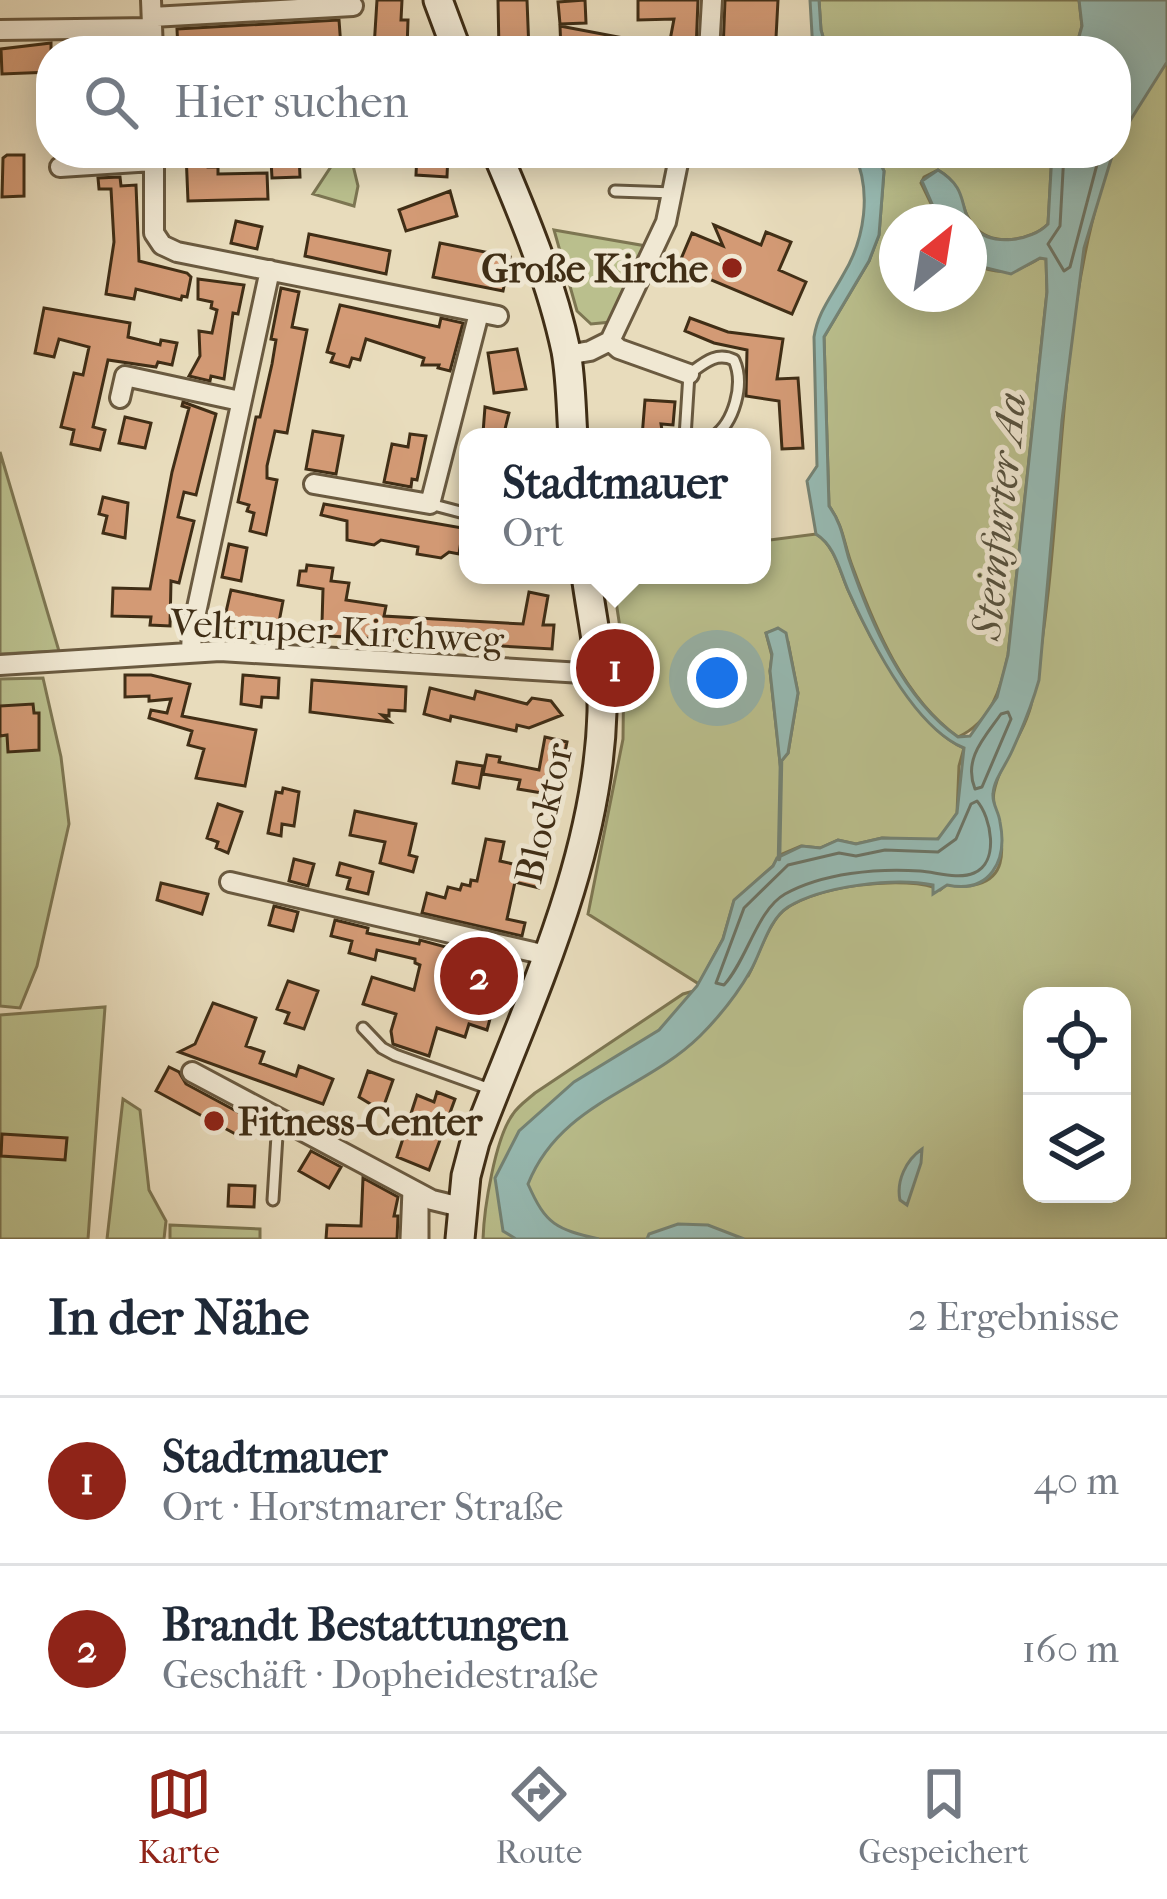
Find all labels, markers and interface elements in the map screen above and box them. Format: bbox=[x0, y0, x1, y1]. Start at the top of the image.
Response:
search box bbox=[36, 36, 1131, 168]
icon: search bbox=[78, 69, 144, 135]
text: Hier suchen bbox=[174, 76, 409, 129]
north arrow bbox=[879, 204, 987, 312]
place label: Große Kirche bbox=[481, 246, 708, 292]
marker: Große Kirche bbox=[719, 255, 745, 281]
water label: Steinfurter Aa bbox=[962, 390, 1037, 643]
popup bbox=[459, 428, 771, 584]
text: Stadtmauer bbox=[502, 457, 728, 510]
text: Ort bbox=[502, 510, 564, 556]
street label: Veltruper Kirchweg bbox=[168, 599, 506, 663]
pin: 1 bbox=[576, 623, 654, 713]
your location bbox=[687, 648, 747, 708]
street label: Blocktor bbox=[505, 738, 583, 888]
pin: 2 bbox=[440, 931, 518, 1021]
map controls bbox=[1023, 987, 1131, 1203]
button: locate bbox=[1023, 987, 1131, 1095]
button: layers bbox=[1023, 1095, 1131, 1203]
place label: Fitness-Center bbox=[238, 1099, 484, 1145]
marker: Fitness-Center bbox=[201, 1108, 227, 1134]
text: In der Nähe bbox=[48, 1287, 309, 1347]
text: 2 Ergebnisse bbox=[908, 1294, 1119, 1340]
text: Stadtmauer bbox=[162, 1431, 387, 1484]
text: 1 bbox=[80, 1458, 94, 1504]
text: 40 m bbox=[1034, 1458, 1119, 1504]
text: Ort · Horstmarer Straße bbox=[162, 1484, 563, 1530]
text: Brandt Bestattungen bbox=[162, 1599, 569, 1652]
text: 2 bbox=[77, 1626, 97, 1672]
text: 160 m bbox=[1022, 1626, 1119, 1672]
text: Geschäft · Dopheidestraße bbox=[162, 1652, 598, 1698]
tab: Karte bbox=[138, 1761, 220, 1872]
tab: Route bbox=[496, 1761, 582, 1872]
tab: Gespeichert bbox=[858, 1761, 1029, 1872]

